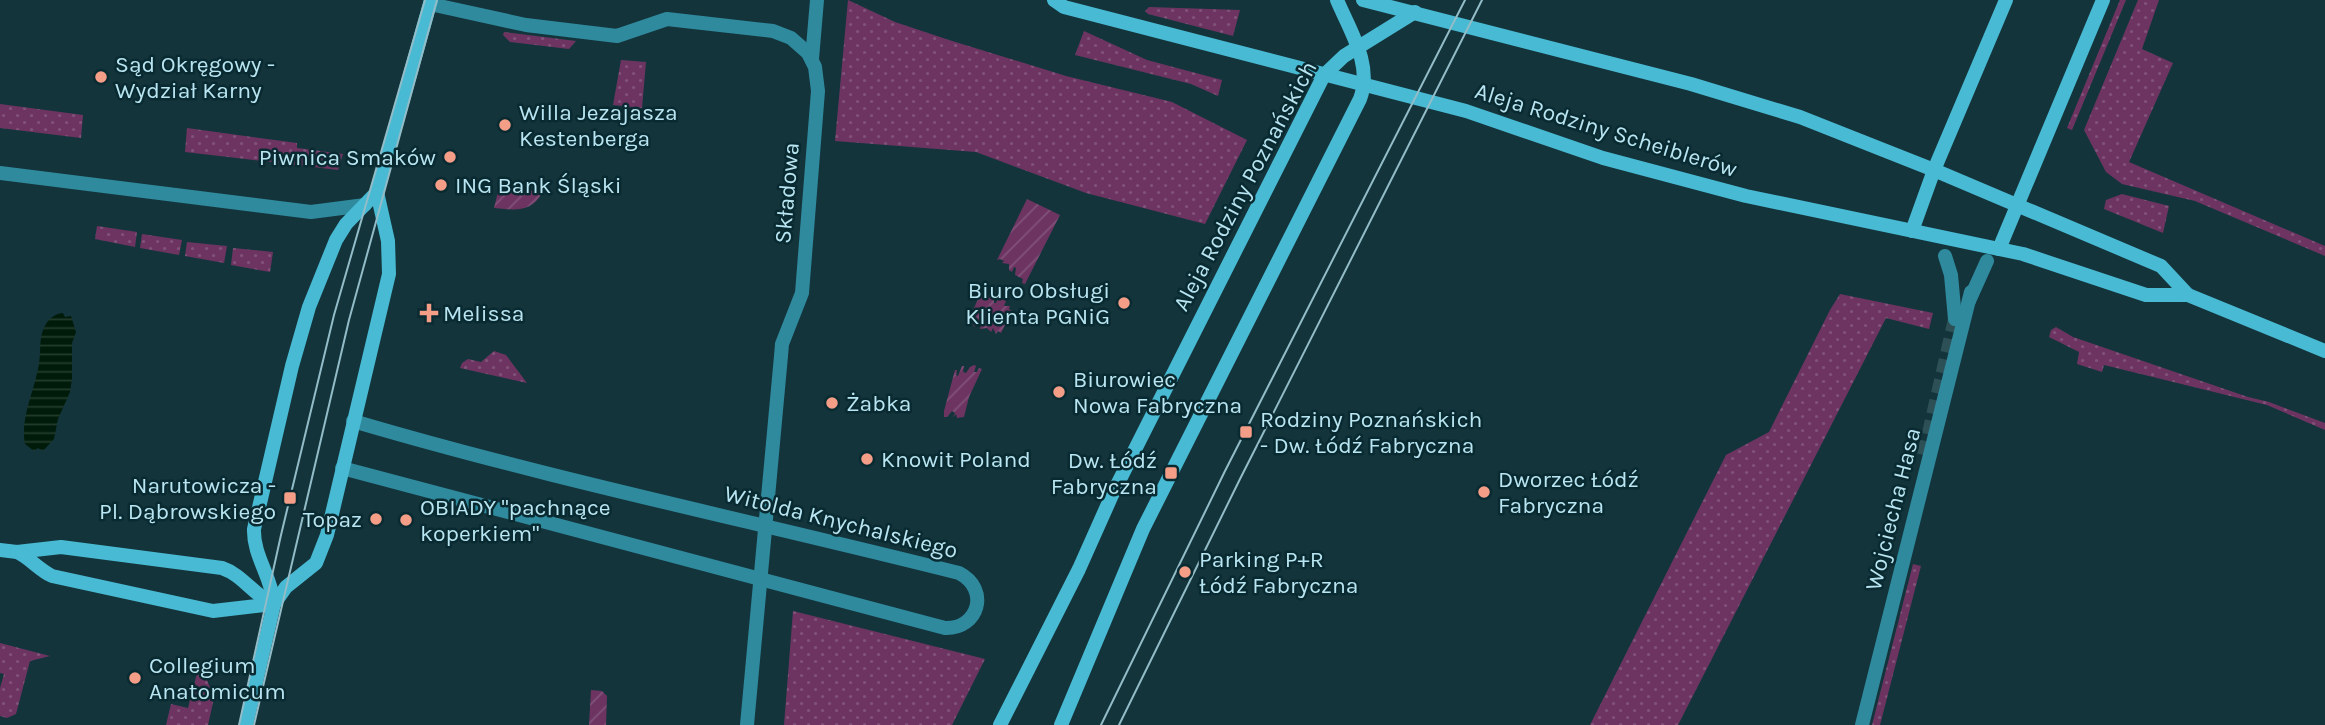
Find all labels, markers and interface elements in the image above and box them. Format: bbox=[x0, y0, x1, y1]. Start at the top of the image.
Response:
place label: Sąd Okręgowy - Wydział Karny bbox=[115, 51, 275, 104]
street label: Aleja Rodziny Poznańskich bbox=[1168, 56, 1322, 316]
marker: Sąd Okręgowy - Wydział Karny bbox=[93, 69, 109, 85]
street label: Aleja Rodziny Scheiblerów bbox=[1472, 77, 1741, 183]
place label: Willa Jezajasza Kestenberga bbox=[519, 99, 678, 152]
marker: Willa Jezajasza Kestenberga bbox=[497, 117, 513, 133]
street label: Składowa bbox=[769, 141, 805, 245]
place label: Piwnica Smaków bbox=[259, 144, 436, 171]
marker: Piwnica Smaków bbox=[442, 149, 458, 165]
place label: ING Bank Śląski bbox=[455, 172, 622, 199]
marker: ING Bank Śląski bbox=[433, 177, 449, 193]
place label: Biuro Obsługi Klienta PGNiG bbox=[965, 277, 1110, 330]
marker: Biuro Obsługi Klienta PGNiG bbox=[1116, 295, 1132, 311]
place label: Melissa bbox=[443, 300, 524, 327]
marker: Melissa bbox=[421, 305, 437, 321]
place label: Biurowiec Nowa Fabryczna bbox=[1073, 366, 1242, 419]
marker: Biurowiec Nowa Fabryczna bbox=[1051, 384, 1067, 400]
place label: Żabka bbox=[846, 390, 912, 417]
marker: Żabka bbox=[824, 395, 840, 411]
place label: Rodziny Poznańskich - Dw. Łódź Fabryczna bbox=[1260, 406, 1482, 459]
marker: Rodziny Poznańskich - Dw. Łódź Fabryczna bbox=[1238, 424, 1254, 440]
street label: Wojciecha Hasa bbox=[1860, 425, 1926, 593]
place label: Knowit Poland bbox=[881, 446, 1031, 473]
place label: Dw. Łódź Fabryczna bbox=[1051, 447, 1157, 500]
marker: Knowit Poland bbox=[859, 451, 875, 467]
marker: Dw. Łódź Fabryczna bbox=[1163, 465, 1179, 481]
place label: Dworzec Łódź Fabryczna bbox=[1498, 466, 1639, 519]
place label: Narutowicza - Pl. Dąbrowskiego bbox=[99, 472, 276, 525]
street label: Witolda Knychalskiego bbox=[722, 480, 960, 564]
marker: Dworzec Łódź Fabryczna bbox=[1476, 484, 1492, 500]
marker: Narutowicza - Pl. Dąbrowskiego bbox=[282, 490, 298, 506]
place label: OBIADY "pachnące koperkiem" bbox=[420, 494, 611, 547]
place label: Topaz bbox=[303, 506, 362, 533]
marker: Topaz bbox=[368, 511, 384, 527]
marker: OBIADY "pachnące koperkiem" bbox=[398, 512, 414, 528]
place label: Parking P+R Łódź Fabryczna bbox=[1199, 546, 1358, 599]
marker: Parking P+R Łódź Fabryczna bbox=[1177, 564, 1193, 580]
place label: Collegium Anatomicum bbox=[149, 652, 286, 705]
marker: Collegium Anatomicum bbox=[127, 670, 143, 686]

